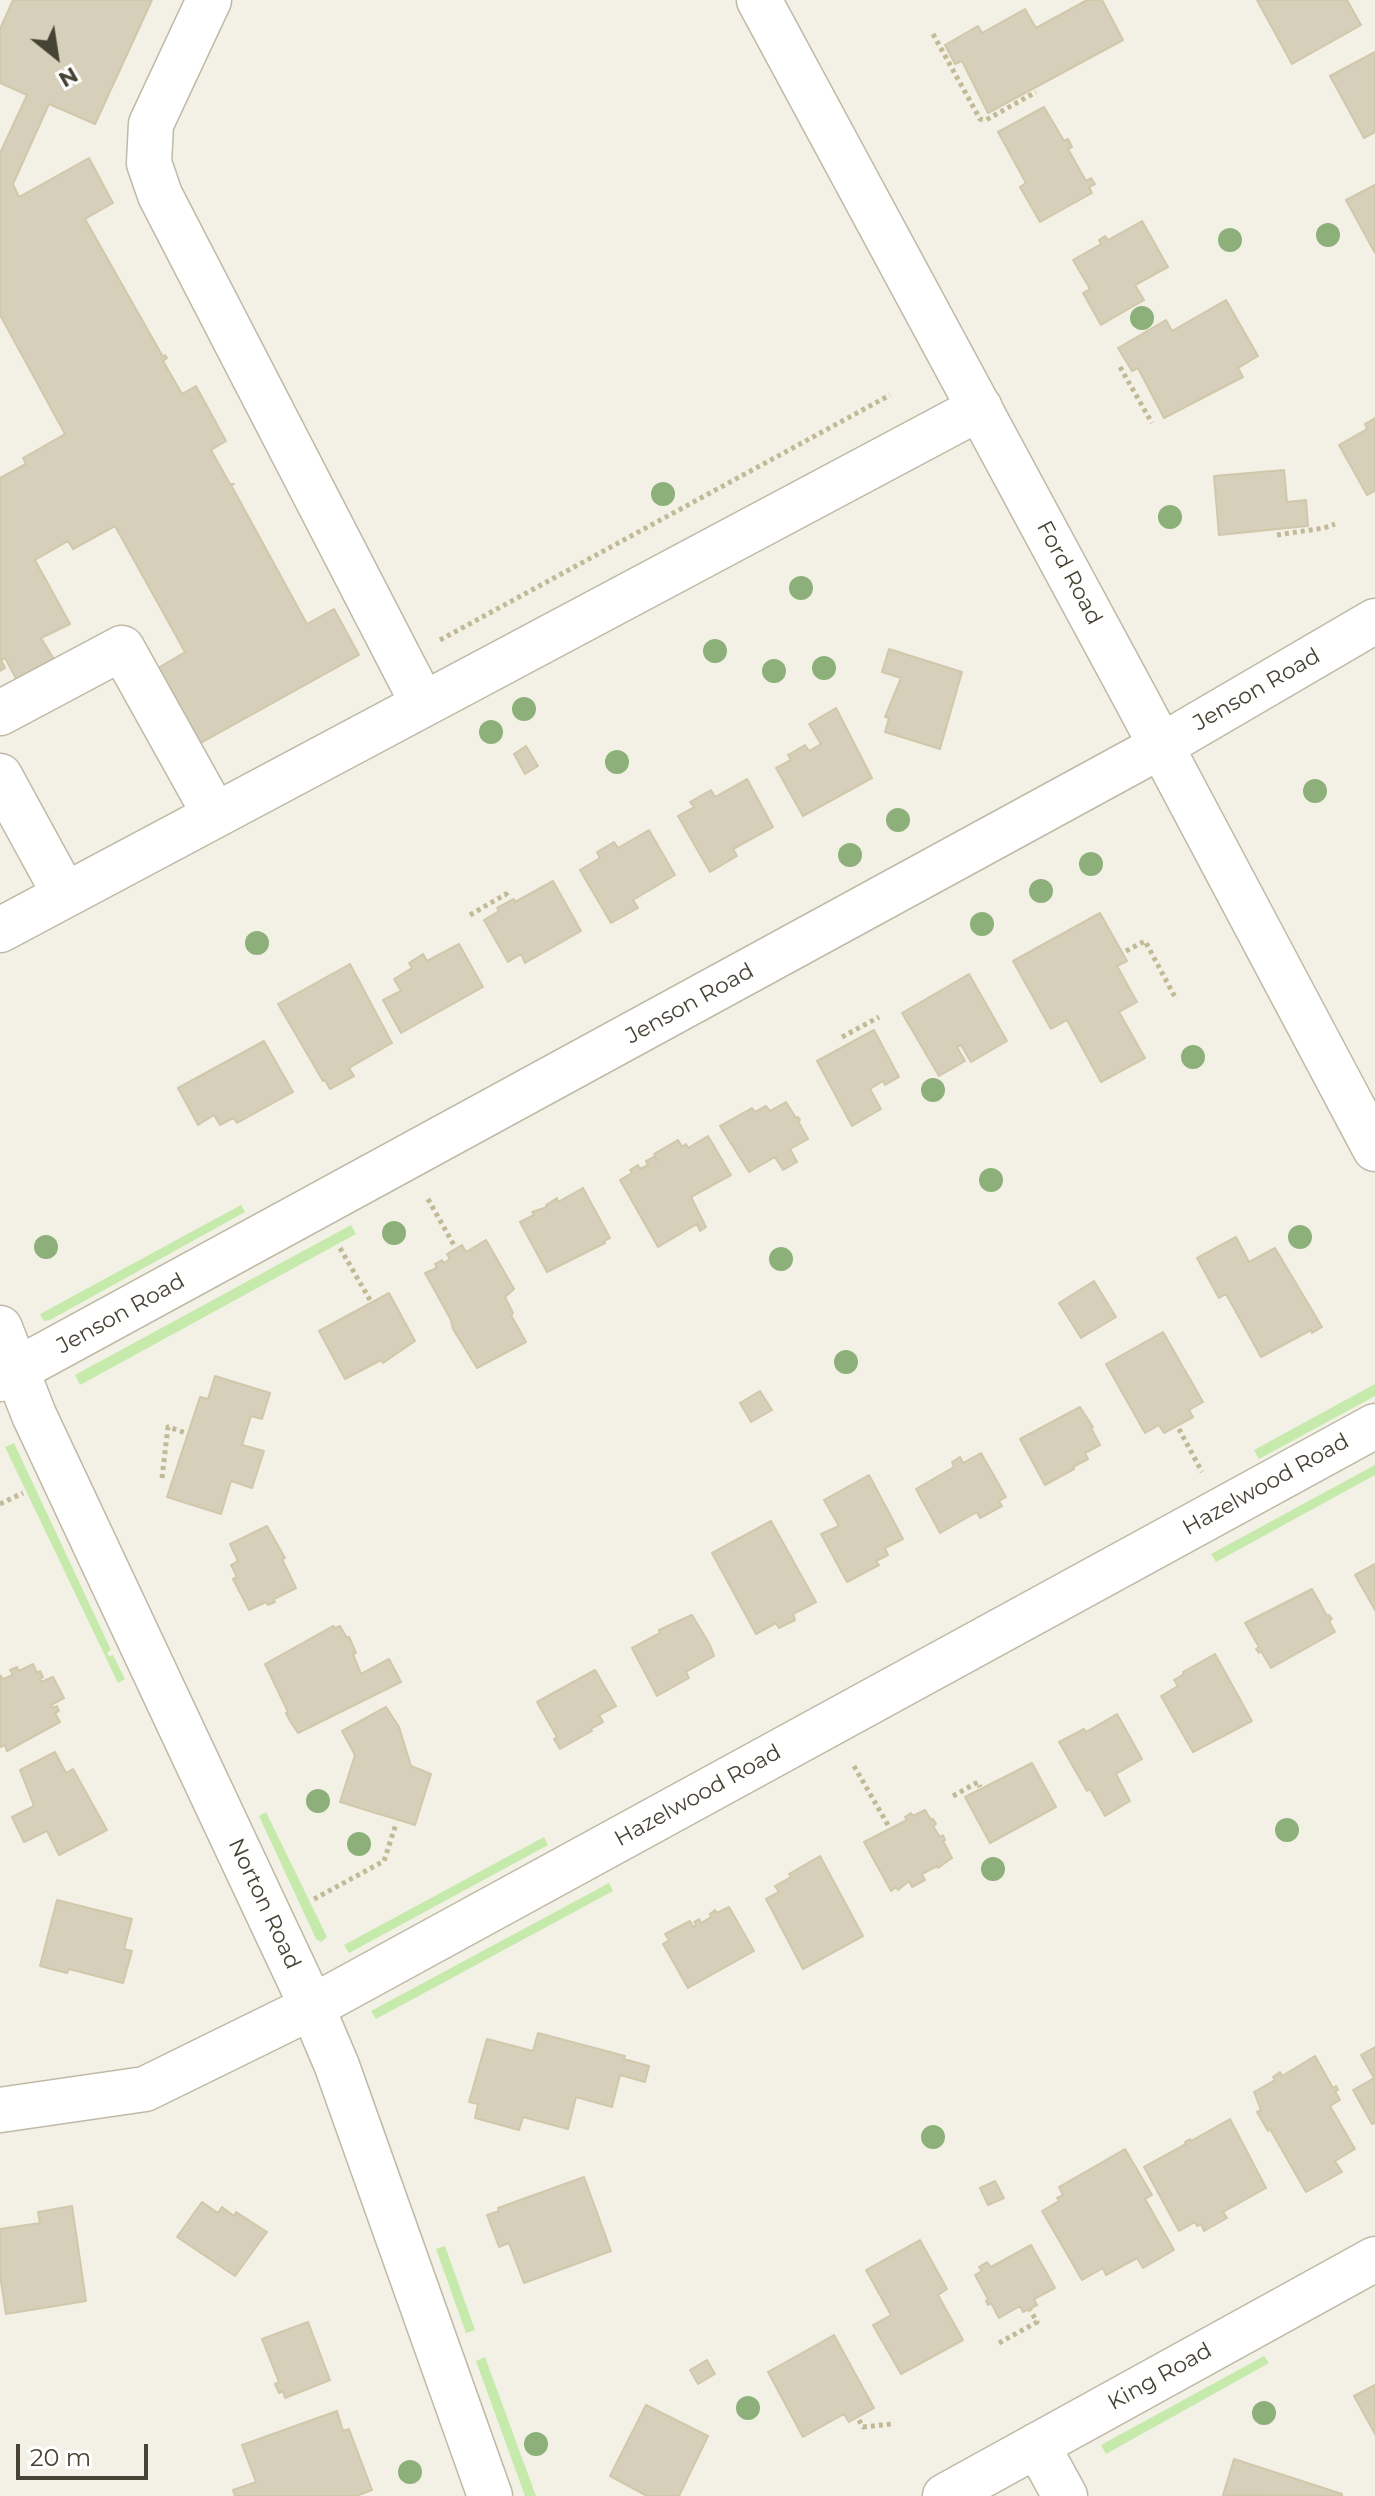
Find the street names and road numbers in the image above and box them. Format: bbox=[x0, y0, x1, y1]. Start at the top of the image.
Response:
street label: Ford Road bbox=[1031, 516, 1107, 630]
street label: Jenson Road bbox=[1189, 643, 1325, 737]
street label: Jenson Road bbox=[622, 958, 758, 1050]
street label: Jenson Road bbox=[53, 1268, 189, 1360]
street label: Hazelwood Road bbox=[1178, 1428, 1354, 1542]
street label: Hazelwood Road bbox=[610, 1739, 786, 1853]
street label: Norton Road bbox=[222, 1834, 306, 1974]
street label: King Road bbox=[1103, 2338, 1217, 2416]

